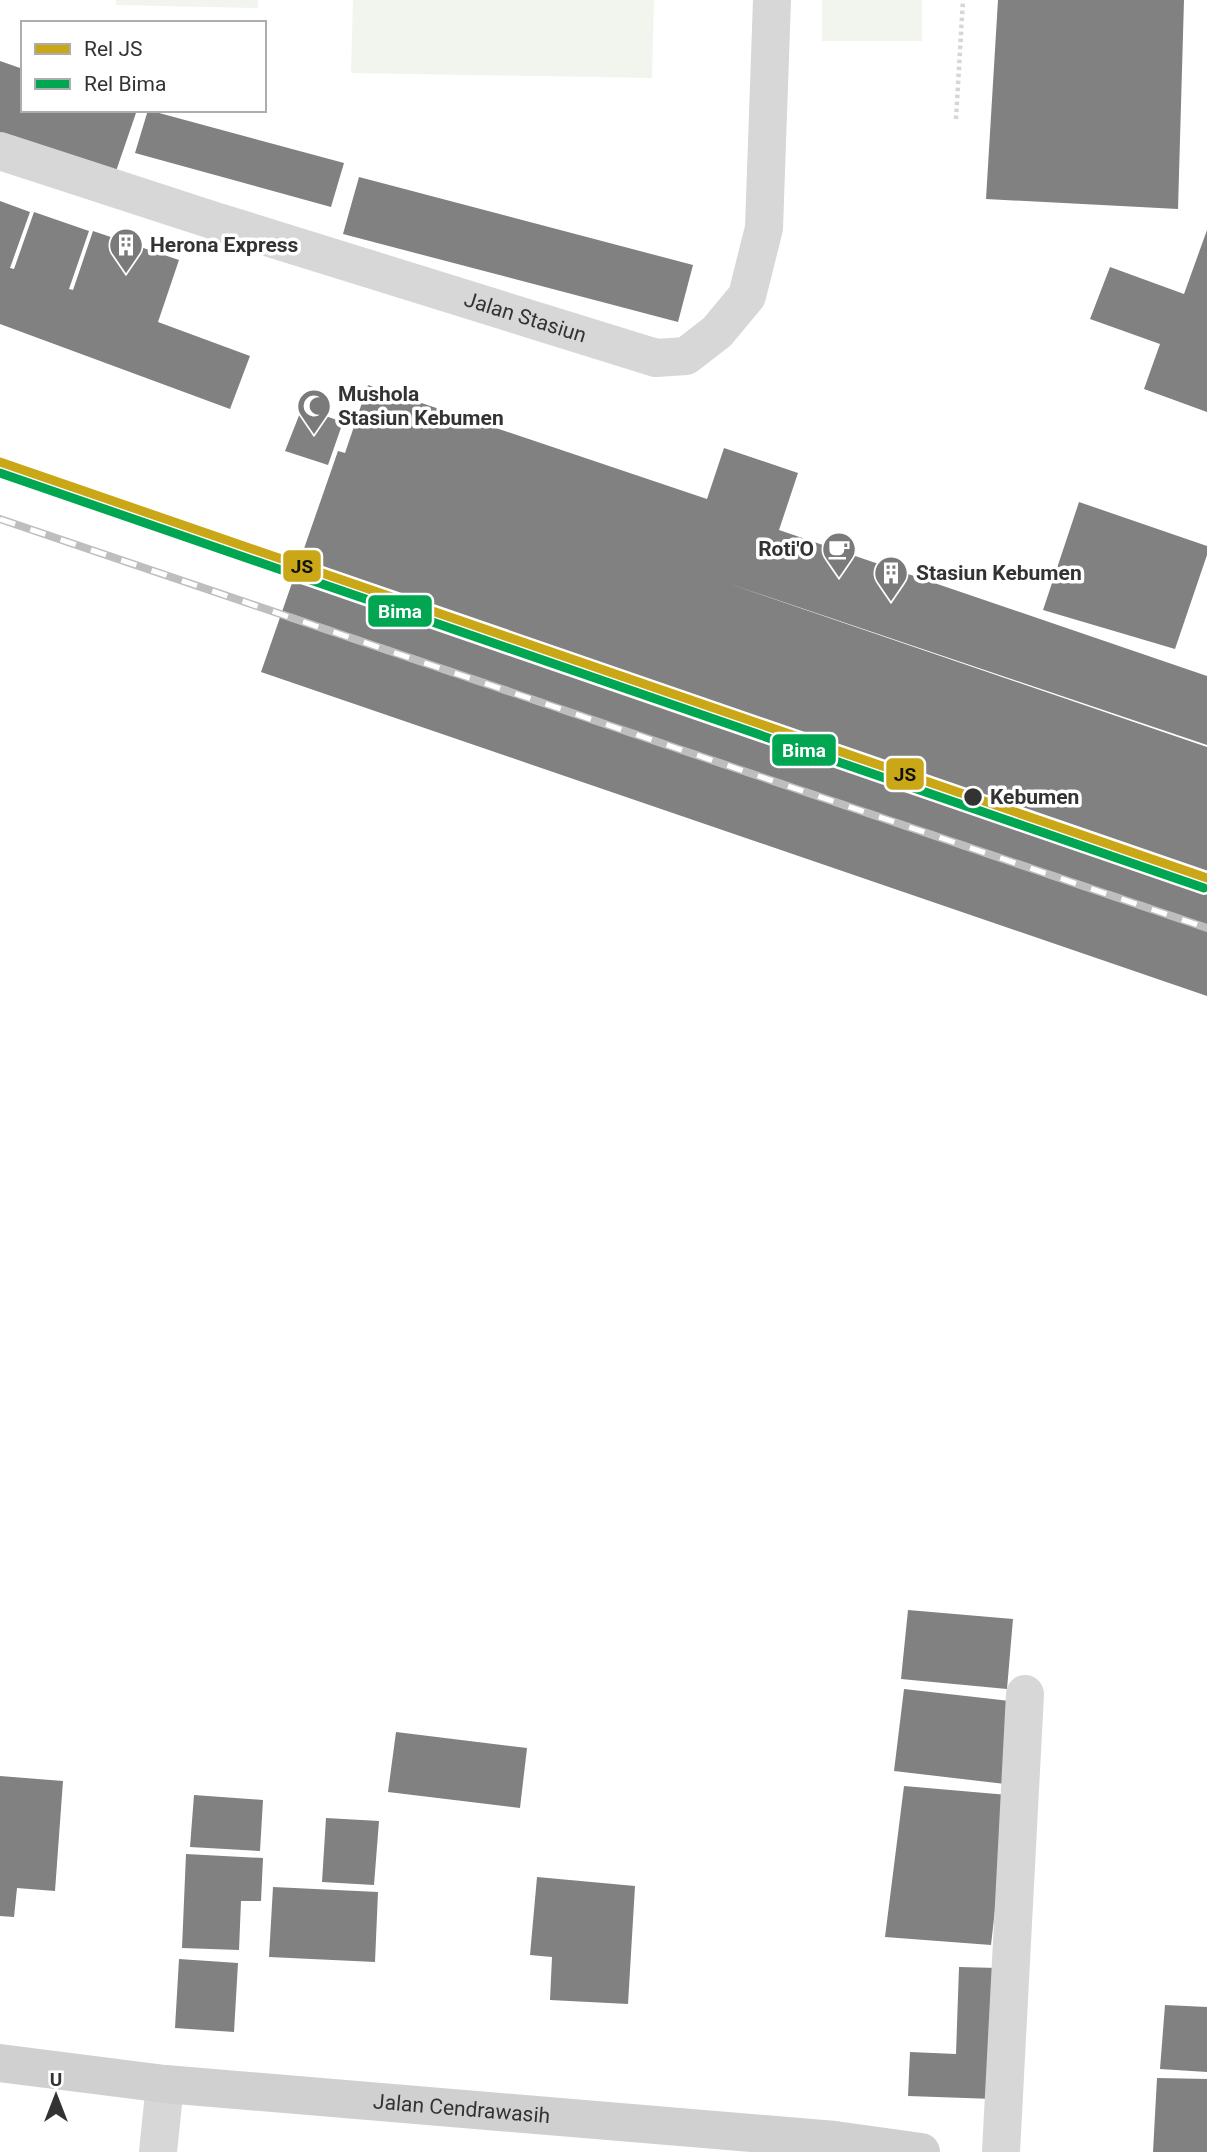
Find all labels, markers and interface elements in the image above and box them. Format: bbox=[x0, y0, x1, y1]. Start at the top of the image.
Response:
legend bbox=[21, 21, 266, 112]
text: Rel JS bbox=[84, 37, 142, 61]
text: Rel Bima bbox=[84, 72, 166, 96]
building icon: Herona Express bbox=[107, 226, 145, 275]
place label: Herona Express bbox=[150, 233, 299, 257]
street label: Jalan Stasiun bbox=[461, 287, 589, 348]
place label: Mushola Stasiun Kebumen bbox=[338, 382, 504, 430]
mosque icon: Mushola Stasiun Kebumen bbox=[295, 387, 333, 436]
cafe icon: Roti'O bbox=[820, 530, 858, 579]
place label: Roti'O bbox=[758, 537, 814, 561]
line badge: JS bbox=[282, 549, 322, 583]
building icon: Stasiun Kebumen bbox=[872, 554, 910, 603]
text: JS bbox=[291, 555, 313, 578]
place label: Stasiun Kebumen bbox=[916, 561, 1082, 585]
line badge: Bima bbox=[367, 594, 433, 628]
text: Bima bbox=[378, 600, 422, 623]
line badge: Bima bbox=[771, 733, 837, 767]
text: Bima bbox=[782, 739, 826, 762]
line badge: JS bbox=[885, 757, 925, 791]
text: JS bbox=[894, 763, 916, 786]
place label: Kebumen bbox=[990, 785, 1079, 809]
marker: Kebumen bbox=[962, 786, 984, 808]
north arrow bbox=[21, 2061, 91, 2131]
text: U bbox=[50, 2068, 62, 2091]
street label: Jalan Cendrawasih bbox=[372, 2089, 551, 2128]

